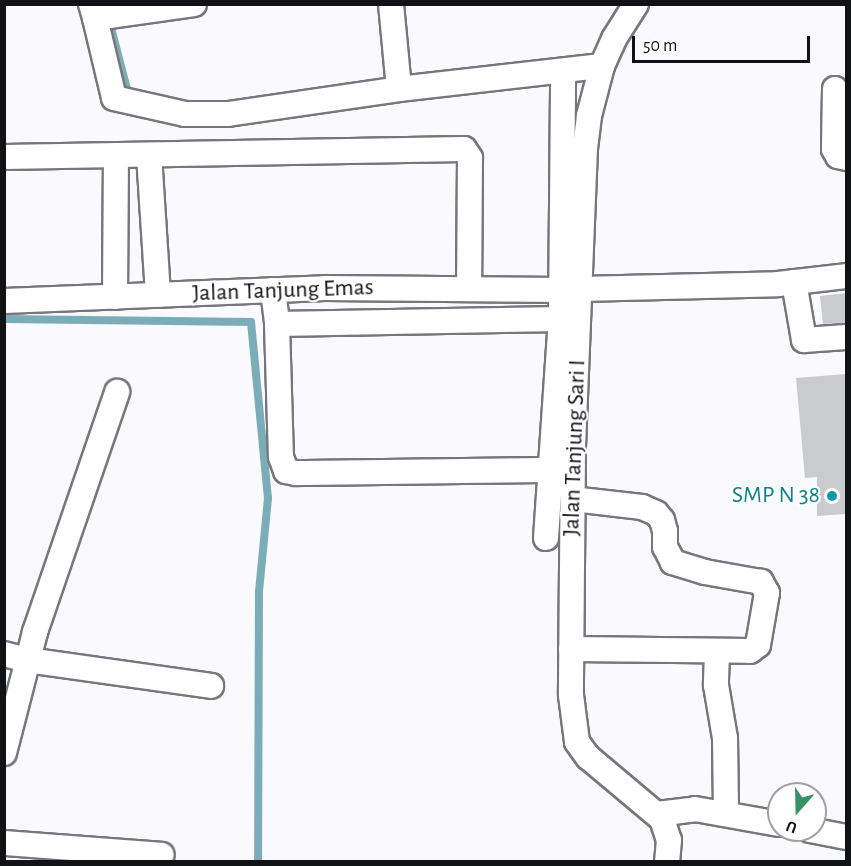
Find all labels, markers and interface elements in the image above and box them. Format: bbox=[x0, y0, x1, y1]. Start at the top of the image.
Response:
scale bar bbox=[635, 24, 814, 62]
text: 50 m bbox=[643, 37, 677, 55]
street label: Jalan Tanjung Emas bbox=[192, 273, 374, 309]
street label: Jalan Tanjung Sari I bbox=[558, 359, 592, 537]
place label: SMP N 38 bbox=[732, 482, 820, 510]
marker: SMP N 38 bbox=[825, 489, 839, 503]
north arrow bbox=[767, 782, 827, 842]
text: U bbox=[784, 818, 799, 836]

